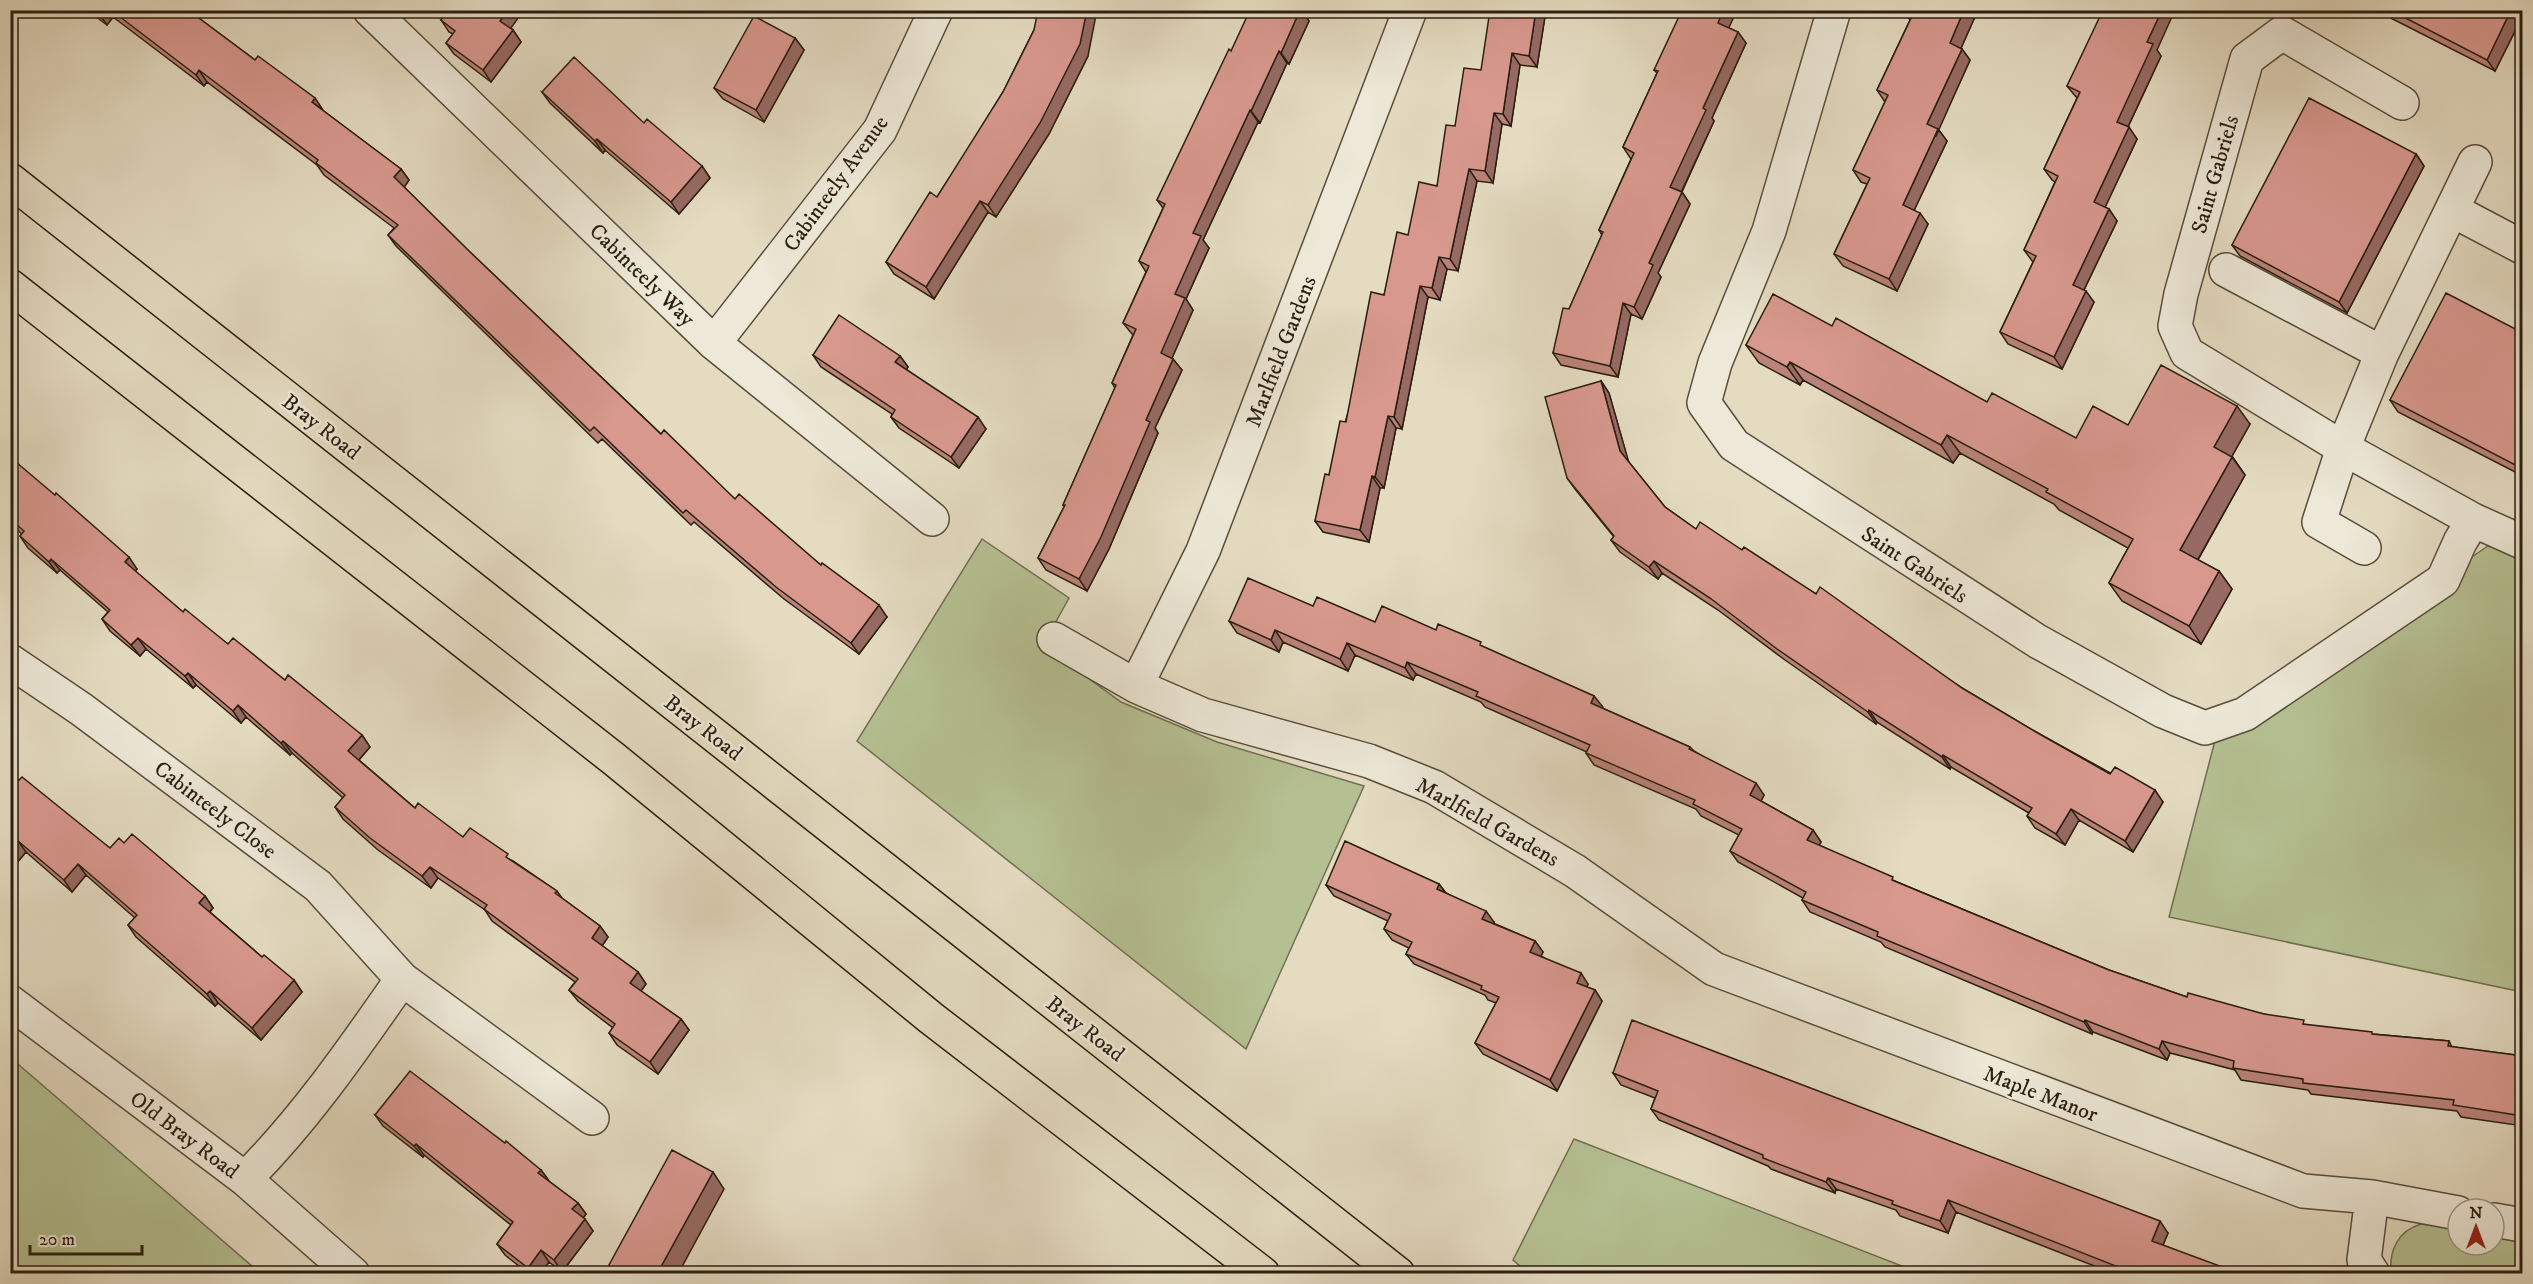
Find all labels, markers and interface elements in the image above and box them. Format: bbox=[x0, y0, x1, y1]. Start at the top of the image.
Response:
street label: Cabinteely Avenue bbox=[778, 111, 895, 257]
street label: Saint Gabriels bbox=[2186, 112, 2245, 237]
street label: Cabinteely Way bbox=[583, 218, 701, 333]
street label: Marlfield Gardens bbox=[1240, 272, 1323, 431]
street label: Bray Road bbox=[277, 388, 366, 466]
street label: Saint Gabriels bbox=[1856, 521, 1973, 610]
street label: Bray Road bbox=[659, 689, 748, 767]
street label: Cabinteely Close bbox=[149, 755, 282, 865]
street label: Marlfield Gardens bbox=[1411, 772, 1564, 873]
street label: Bray Road bbox=[1041, 990, 1130, 1068]
street label: Maple Manor bbox=[1979, 1060, 2102, 1129]
street label: Old Bray Road bbox=[124, 1085, 244, 1185]
north arrow bbox=[2446, 1197, 2506, 1257]
text: N bbox=[2469, 1203, 2483, 1223]
scale bar bbox=[30, 1218, 142, 1256]
text: 20 m bbox=[39, 1229, 75, 1251]

